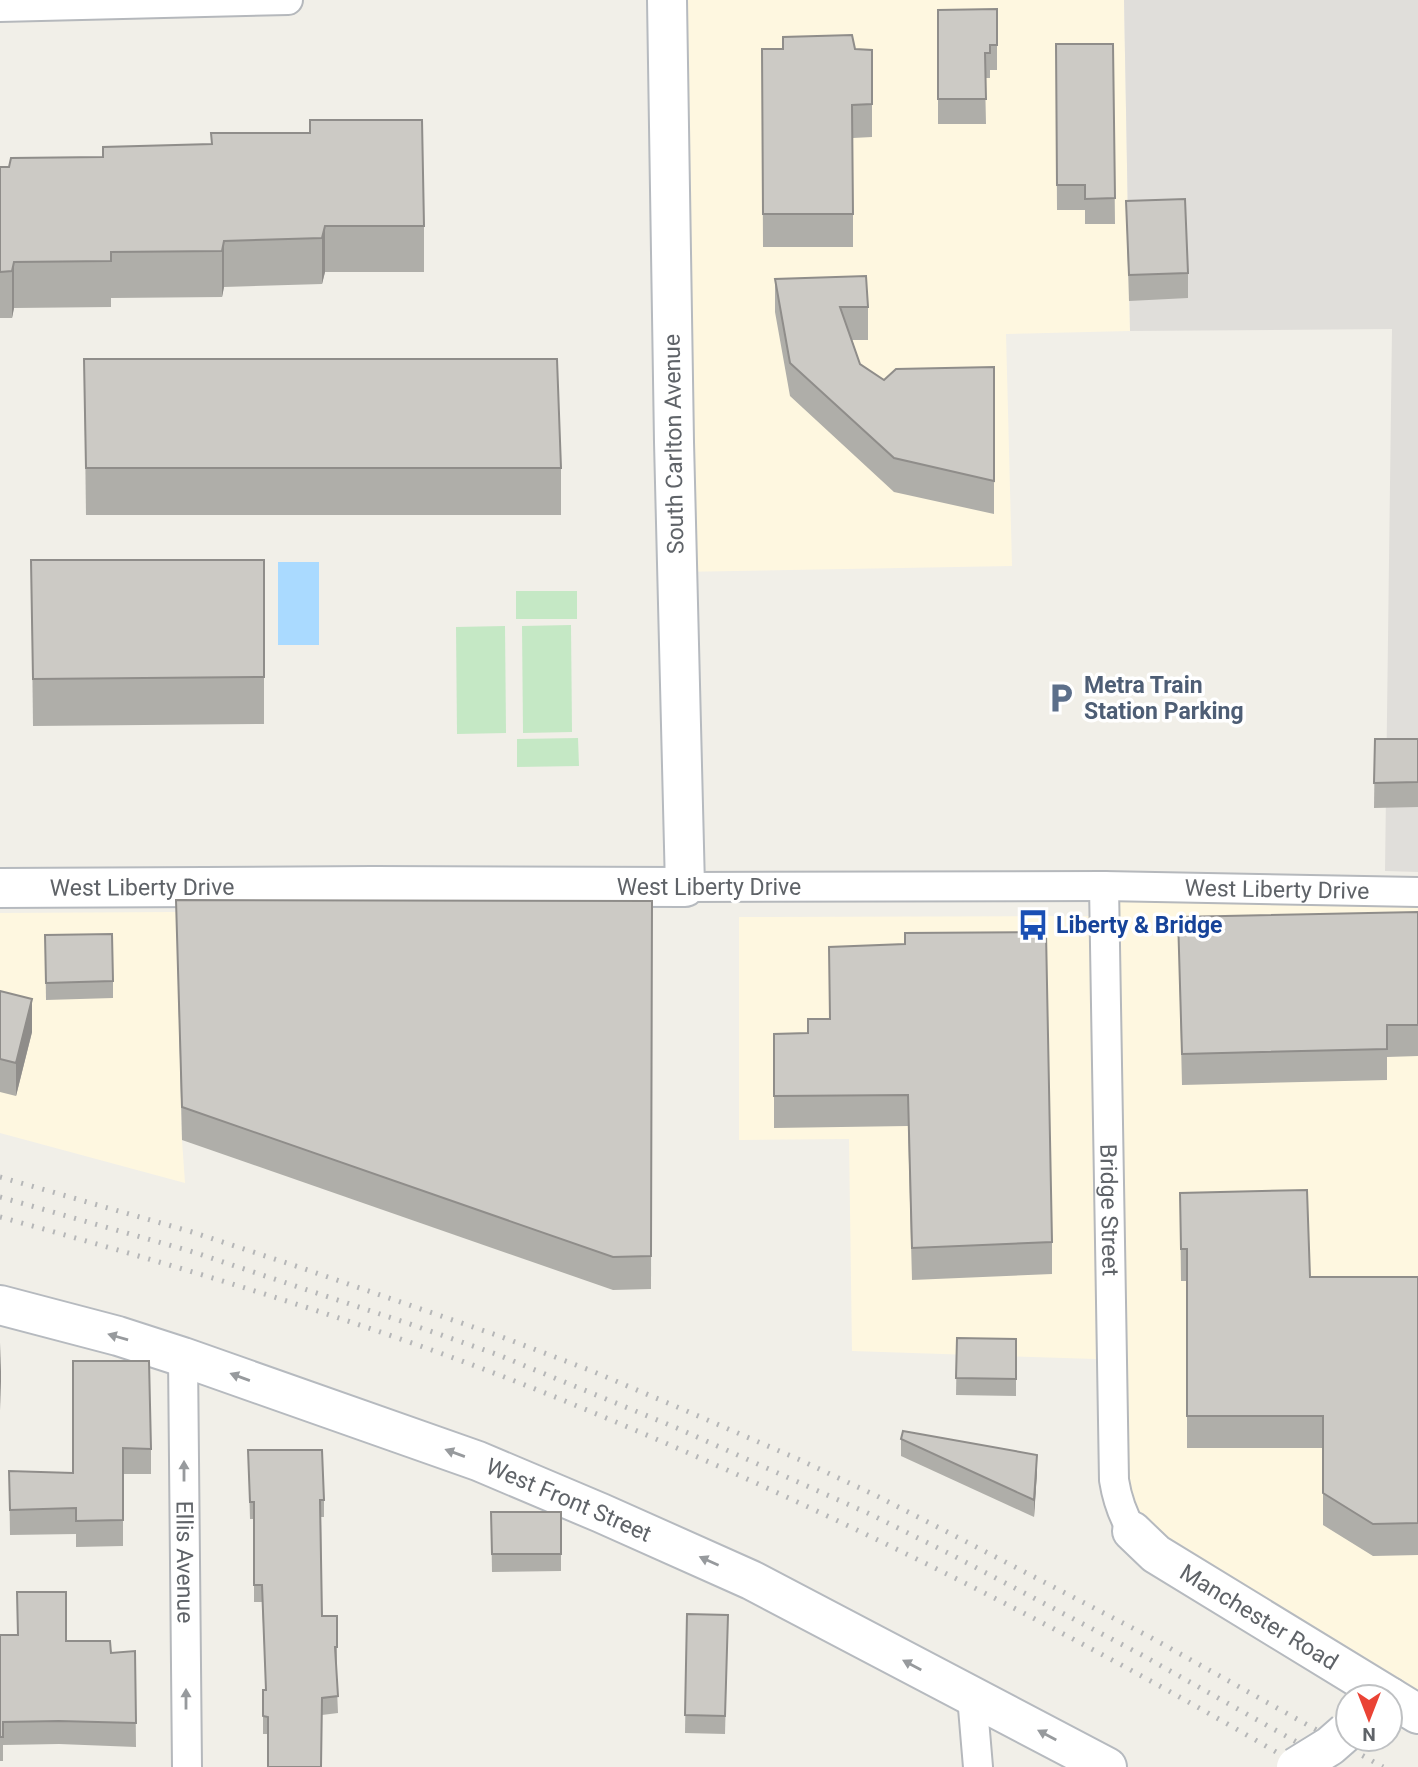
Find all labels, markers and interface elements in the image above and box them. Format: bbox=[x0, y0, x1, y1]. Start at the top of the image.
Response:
street label: South Carlton Avenue bbox=[659, 334, 689, 554]
place label: Metra Train Station Parking bbox=[1084, 672, 1244, 725]
parking icon: Metra Train Station Parking bbox=[1044, 681, 1078, 715]
street label: West Liberty Drive bbox=[50, 873, 234, 901]
street label: West Liberty Drive bbox=[617, 874, 801, 901]
street label: West Liberty Drive bbox=[1184, 874, 1370, 905]
bus stop icon: Liberty & Bridge bbox=[1016, 908, 1050, 942]
place label: Liberty & Bridge bbox=[1056, 912, 1223, 939]
street label: Bridge Street bbox=[1095, 1144, 1124, 1276]
one-way arrow bbox=[108, 1331, 129, 1341]
one-way arrow bbox=[230, 1371, 251, 1382]
one-way arrow bbox=[444, 1447, 465, 1458]
street label: West Front Street bbox=[482, 1453, 656, 1547]
one-way arrow bbox=[178, 1460, 190, 1482]
street label: Ellis Avenue bbox=[171, 1501, 199, 1623]
one-way arrow bbox=[699, 1555, 720, 1566]
street label: Manchester Road bbox=[1175, 1558, 1343, 1675]
one-way arrow bbox=[902, 1659, 922, 1670]
north arrow bbox=[1334, 1683, 1404, 1753]
one-way arrow bbox=[180, 1688, 192, 1710]
text: N bbox=[1362, 1723, 1376, 1746]
one-way arrow bbox=[1037, 1730, 1057, 1741]

